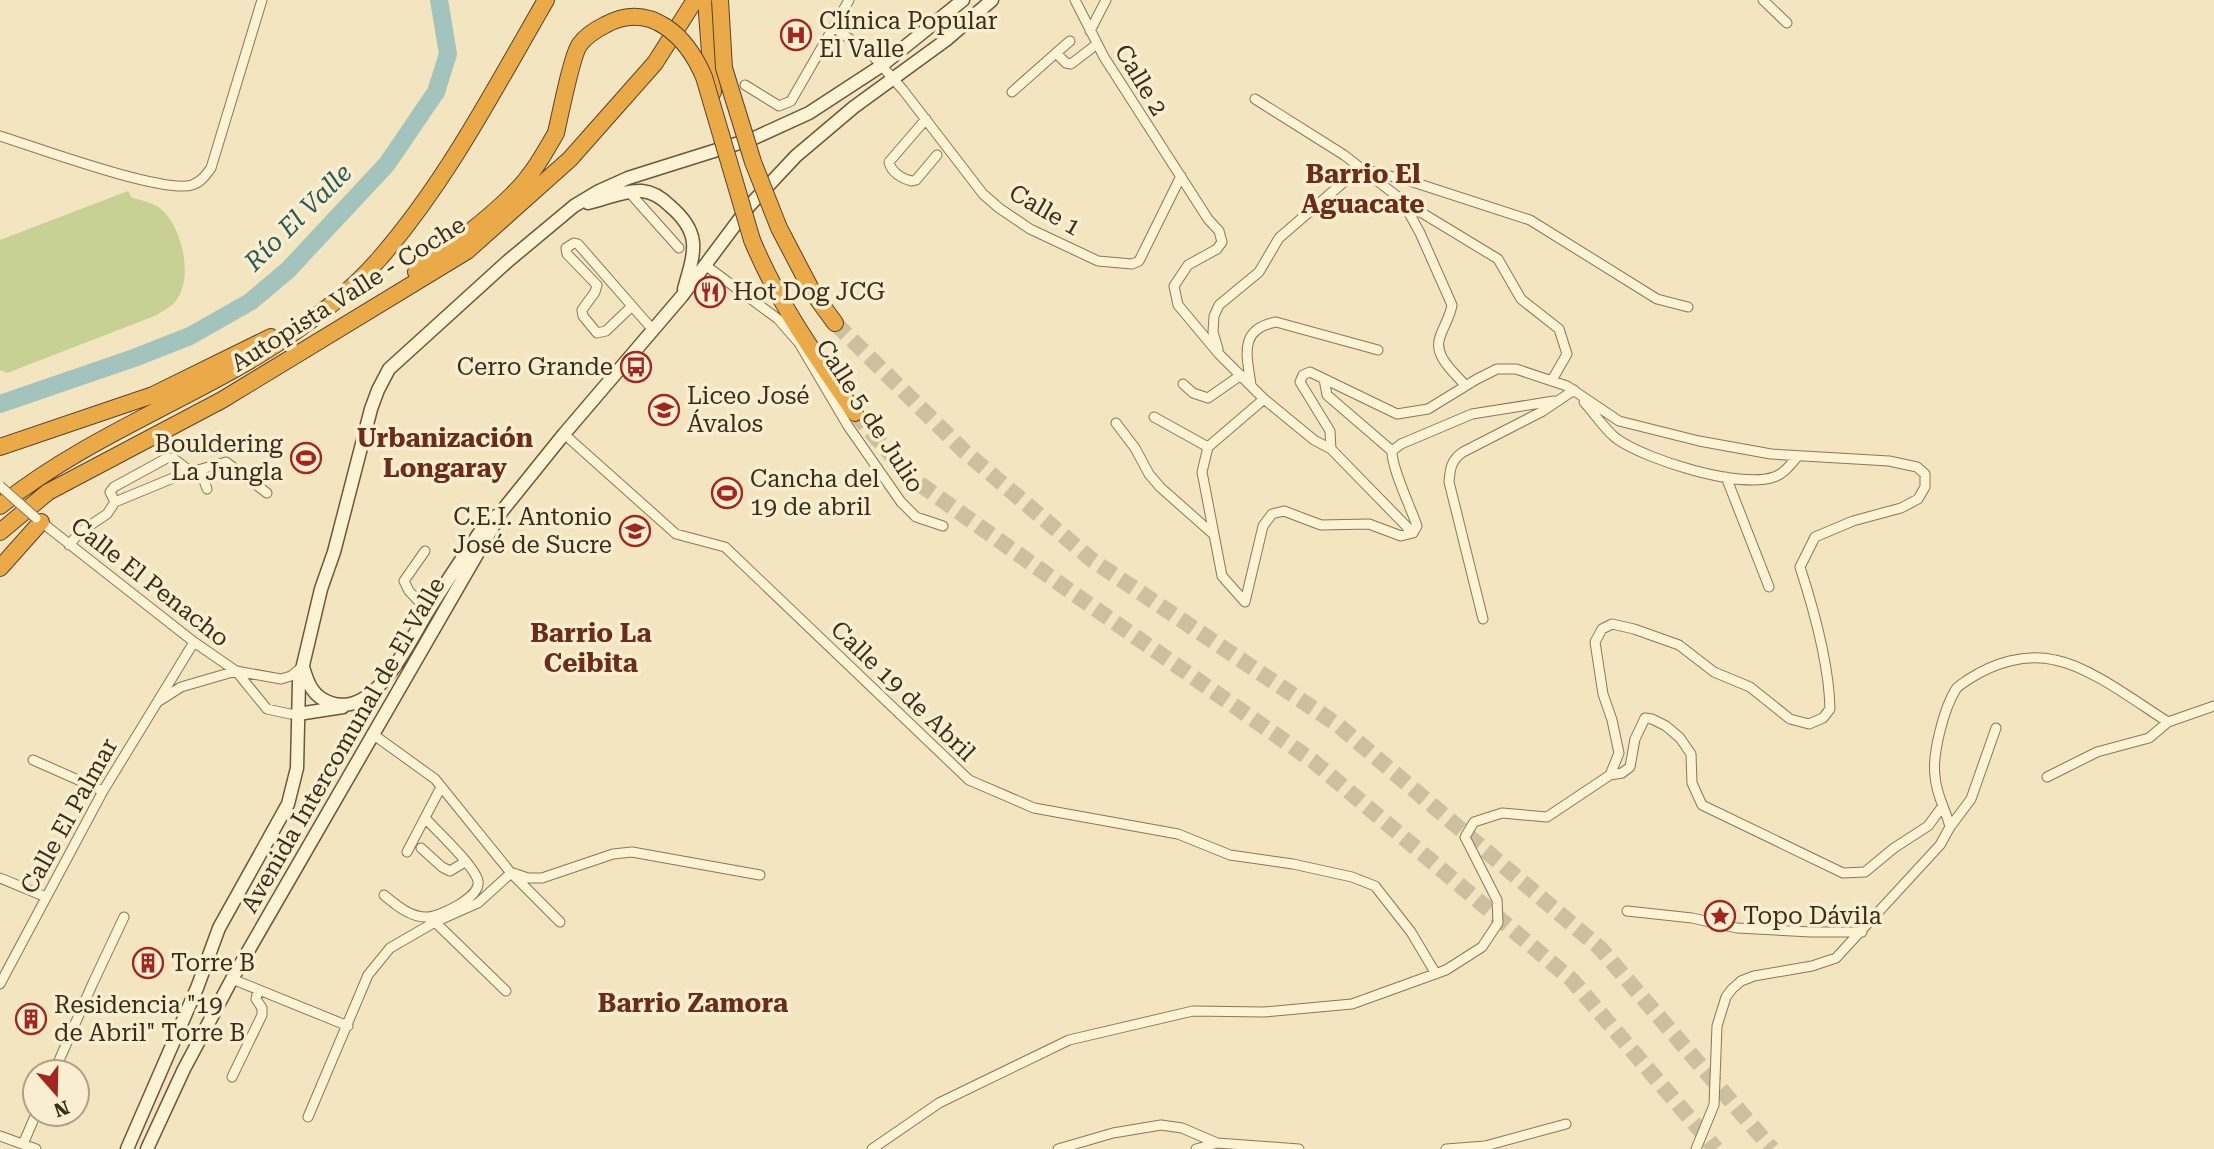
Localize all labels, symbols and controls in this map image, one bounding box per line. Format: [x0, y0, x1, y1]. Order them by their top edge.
place label: Clínica Popular El Valle [819, 7, 998, 63]
hospital icon: Clínica Popular El Valle [779, 18, 813, 52]
street label: Calle 2 [1109, 39, 1173, 121]
water label: Río El Valle [238, 157, 358, 277]
district label: Barrio El Aguacate [1301, 159, 1425, 219]
street label: Calle 1 [1004, 178, 1086, 242]
street label: Autopista Valle - Coche [226, 210, 470, 378]
restaurant icon: Hot Dog JCG [693, 275, 727, 309]
place label: Hot Dog JCG [733, 278, 885, 306]
street label: Calle 5 de Julio [810, 334, 930, 498]
bus stop icon: Cerro Grande [619, 350, 653, 384]
place label: Cerro Grande [457, 353, 613, 381]
place label: Liceo José Ávalos [687, 382, 809, 438]
school or university icon: Liceo José Ávalos [647, 393, 681, 427]
district label: Urbanización Longaray [357, 423, 533, 483]
place label: Bouldering La Jungla [155, 430, 283, 486]
sports icon: Bouldering La Jungla [289, 441, 323, 475]
place label: Cancha del 19 de abril [750, 465, 879, 521]
sports icon: Cancha del 19 de abril [710, 476, 744, 510]
place label: C.E.I. Antonio José de Sucre [453, 503, 612, 559]
street label: Calle El Penacho [65, 512, 235, 652]
school or university icon: C.E.I. Antonio José de Sucre [618, 514, 652, 548]
street label: Avenida Intercomunal de El Valle [235, 572, 451, 918]
street label: Calle 19 de Abril [825, 615, 981, 767]
district label: Barrio La Ceibita [530, 618, 652, 678]
street label: Calle El Palmar [15, 733, 123, 899]
place icon: Topo Dávila [1703, 899, 1737, 933]
place label: Topo Dávila [1743, 902, 1882, 930]
building icon: Torre B [131, 946, 165, 980]
place label: Torre B [171, 949, 255, 977]
district label: Barrio Zamora [598, 988, 788, 1018]
place label: Residencia "19 de Abril" Torre B [54, 991, 245, 1047]
building icon: Residencia "19 de Abril" Torre B [14, 1002, 48, 1036]
north arrow [21, 1058, 91, 1128]
text: N [50, 1095, 72, 1122]

